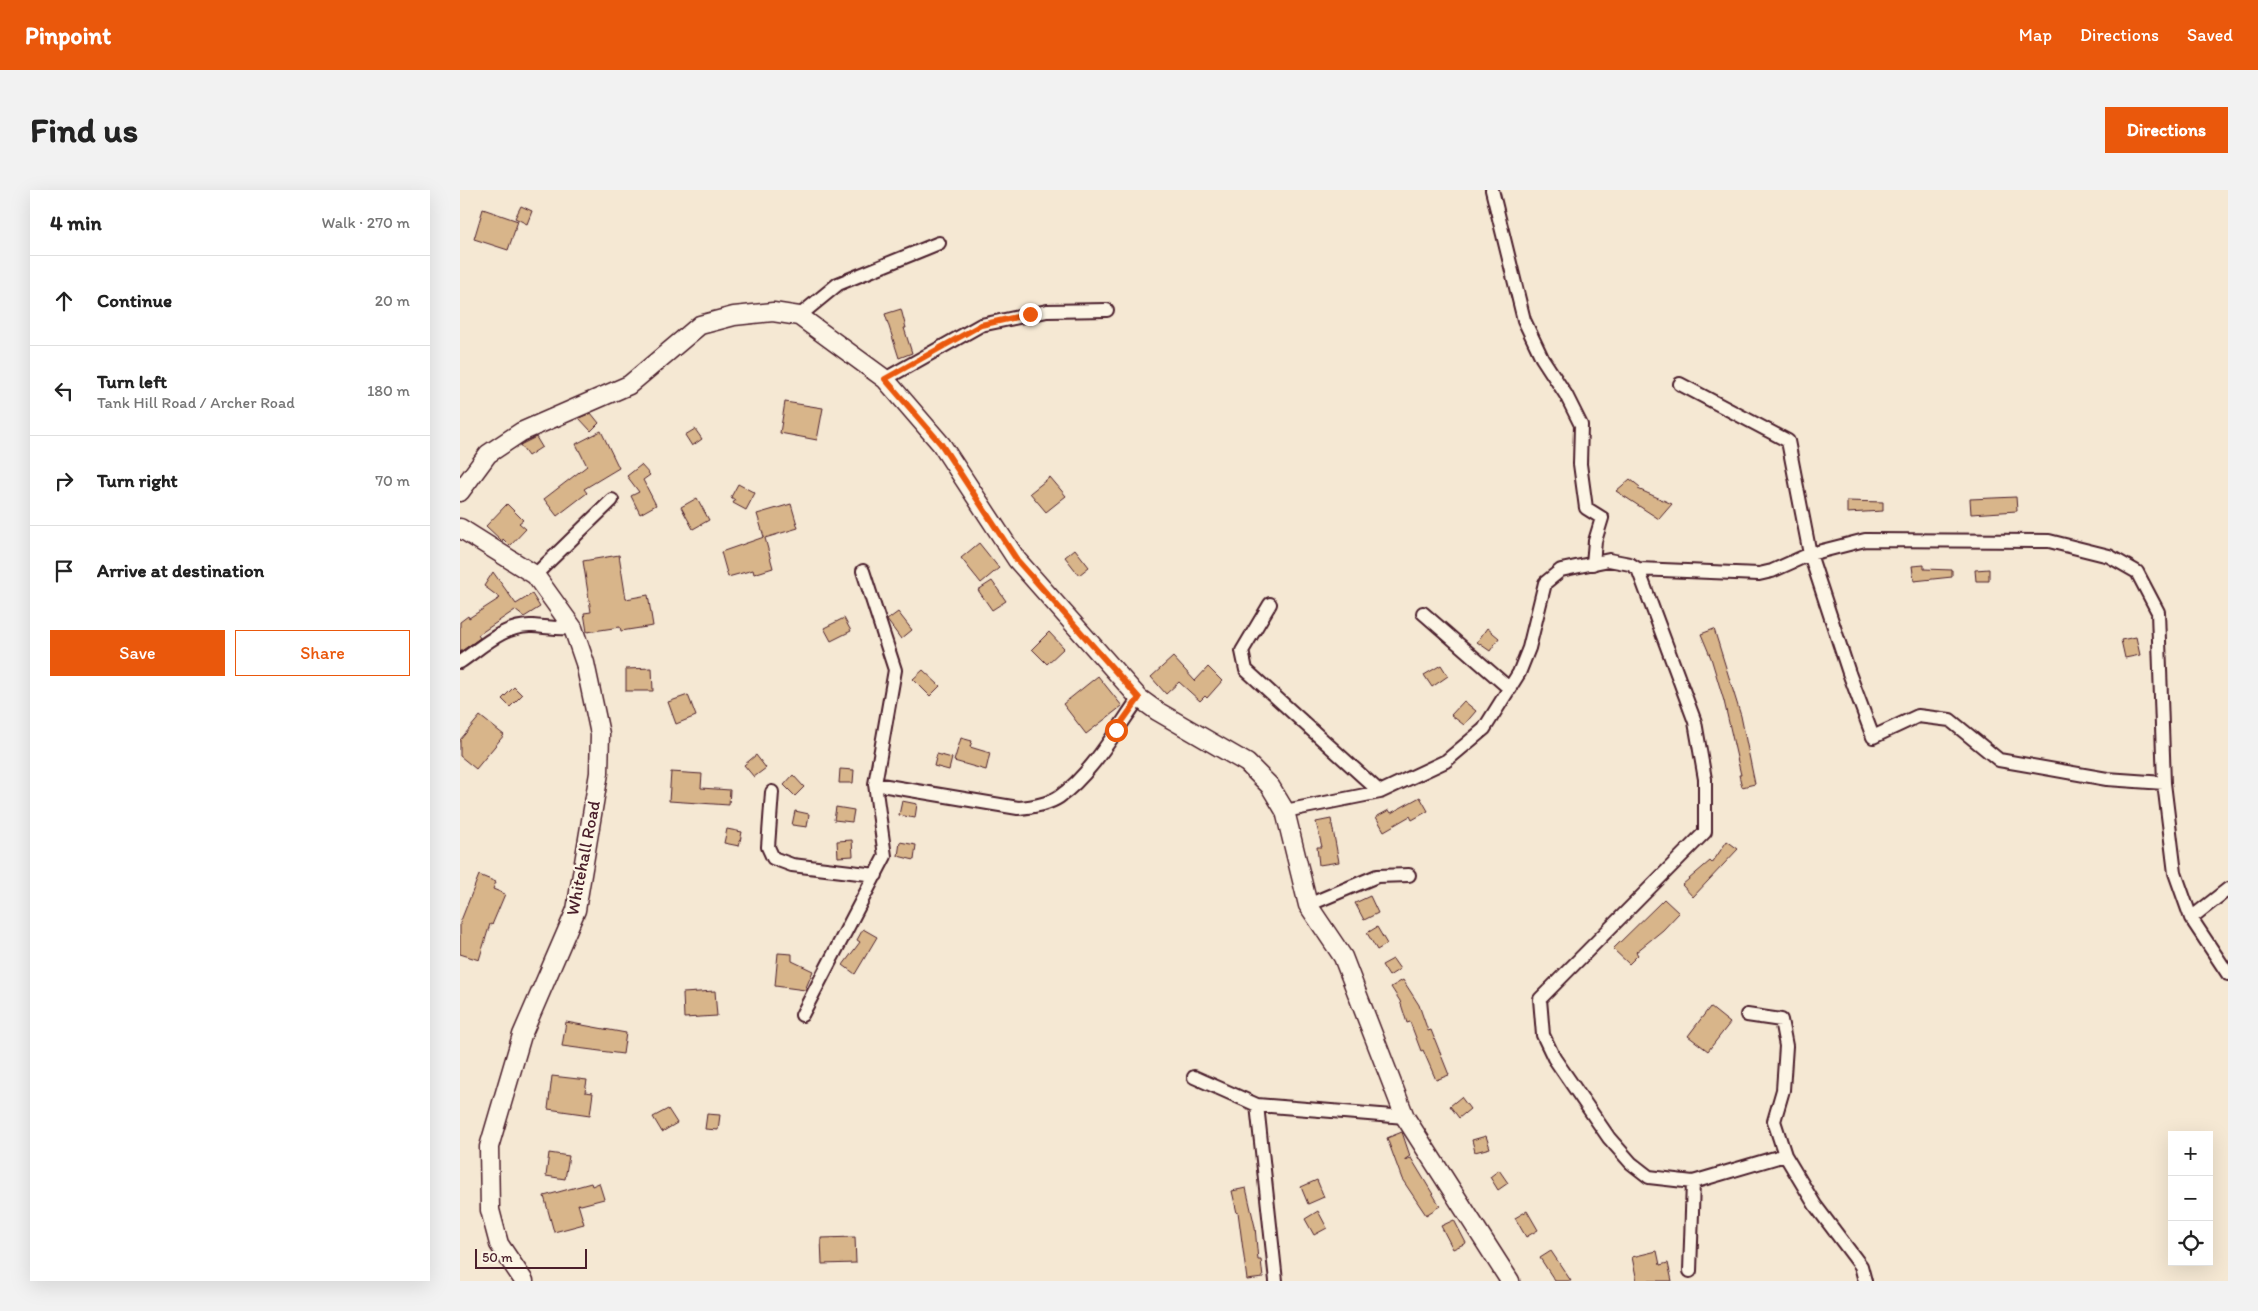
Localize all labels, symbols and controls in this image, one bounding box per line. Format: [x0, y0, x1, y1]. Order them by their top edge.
text: Pinpoint [25, 21, 111, 50]
text: Map [2019, 24, 2052, 46]
text: Directions [2080, 24, 2159, 46]
text: Saved [2187, 24, 2233, 46]
button: Directions [2105, 107, 2228, 153]
text: Find us [30, 109, 138, 151]
text: 4 min [50, 210, 102, 235]
text: Walk · 270 m [322, 213, 410, 232]
icon: ahead [50, 287, 78, 315]
text: Continue [97, 289, 172, 312]
text: 20 m [375, 291, 410, 310]
route end [1019, 303, 1042, 326]
text: Turn left [97, 370, 167, 393]
icon: left [50, 377, 78, 405]
text: 180 m [367, 381, 410, 400]
text: Tank Hill Road / Archer Road [97, 393, 295, 412]
icon: right [50, 467, 78, 495]
text: Turn right [97, 469, 178, 492]
text: 70 m [375, 471, 410, 490]
icon: arrive [50, 557, 78, 585]
text: Arrive at destination [97, 559, 264, 582]
button: Save [50, 630, 225, 676]
button: Share [235, 630, 410, 676]
route start [1105, 719, 1128, 742]
street label: Whitehall Road [561, 798, 605, 917]
map controls [2168, 1131, 2213, 1266]
button: + [2168, 1131, 2213, 1176]
button: − [2168, 1176, 2213, 1221]
button: locate [2168, 1221, 2213, 1266]
scale bar [475, 1246, 588, 1269]
text: 50 m [482, 1249, 513, 1266]

